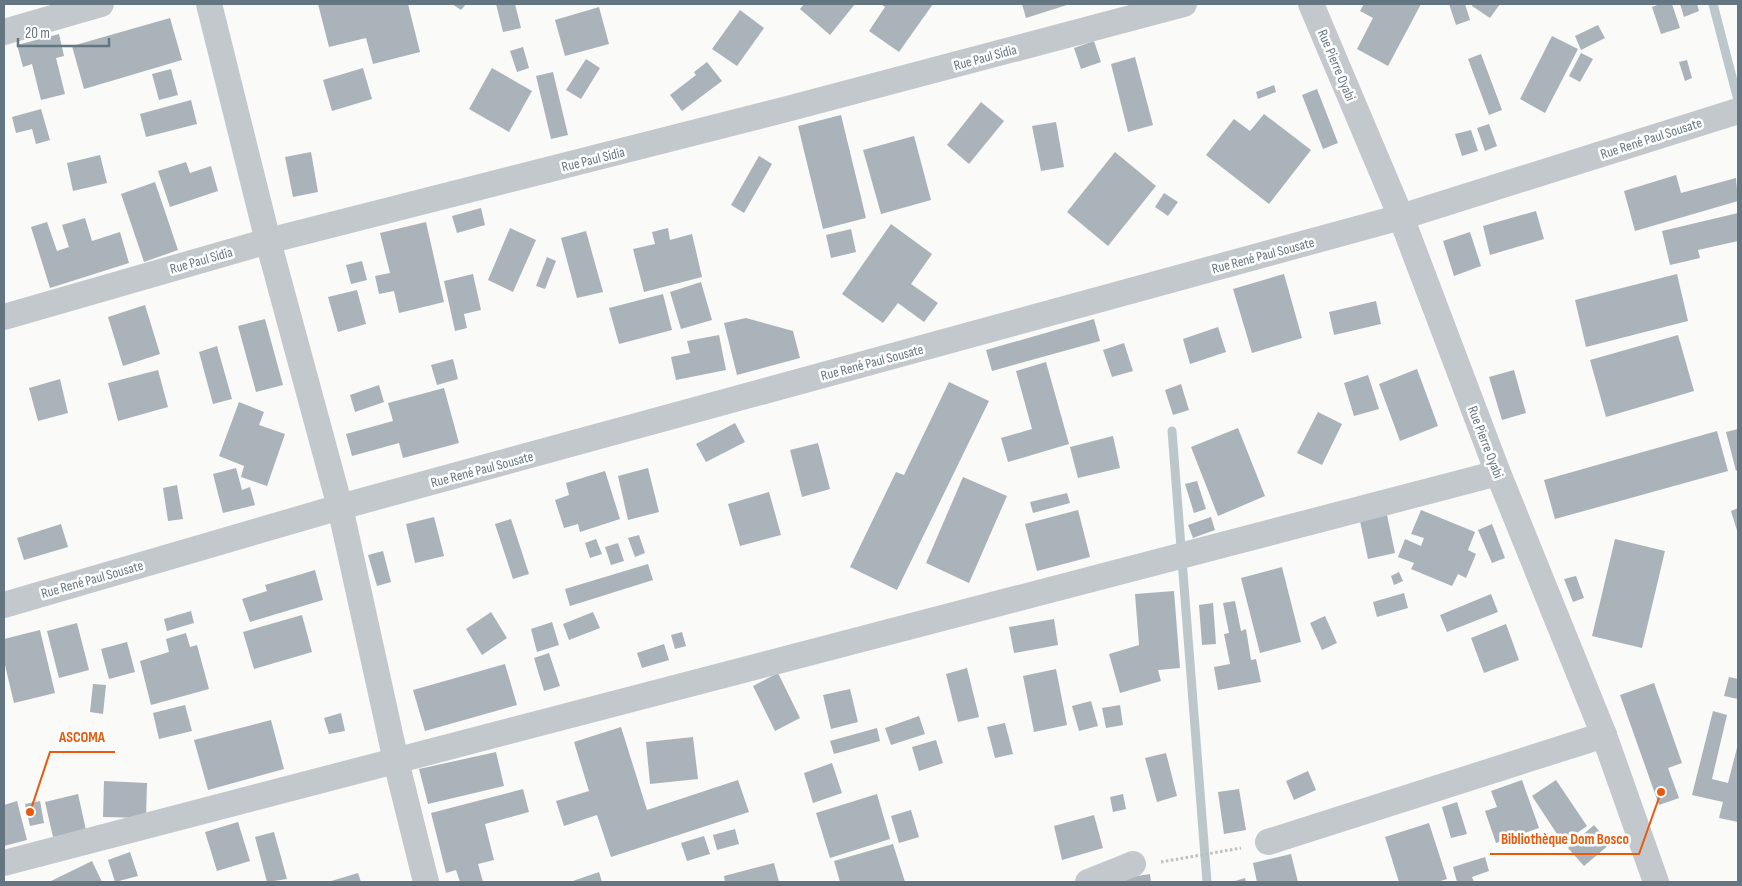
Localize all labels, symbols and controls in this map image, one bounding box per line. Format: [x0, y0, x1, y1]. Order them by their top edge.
scale bar [18, 15, 109, 47]
text: 20 m [25, 24, 50, 43]
street label: Rue Pierre Oyabi [1314, 27, 1359, 103]
street label: Rue Paul Sidia [952, 41, 1018, 74]
street label: Rue René Paul Sousate [1598, 114, 1704, 163]
street label: Rue Paul Sidia [560, 143, 626, 176]
street label: Rue René Paul Sousate [1210, 234, 1316, 277]
street label: Rue Paul Sidia [168, 243, 234, 278]
street label: Rue René Paul Sousate [819, 341, 925, 384]
street label: Rue Pierre Oyabi [1464, 404, 1507, 481]
street label: Rue René Paul Sousate [429, 448, 535, 491]
street label: Rue René Paul Sousate [39, 557, 145, 602]
callout: ASCOMA [50, 722, 115, 752]
text: ASCOMA [58, 728, 106, 747]
callout: Bibliothèque Dom Bosco [1490, 824, 1639, 854]
text: Bibliothèque Dom Bosco [1501, 830, 1629, 849]

